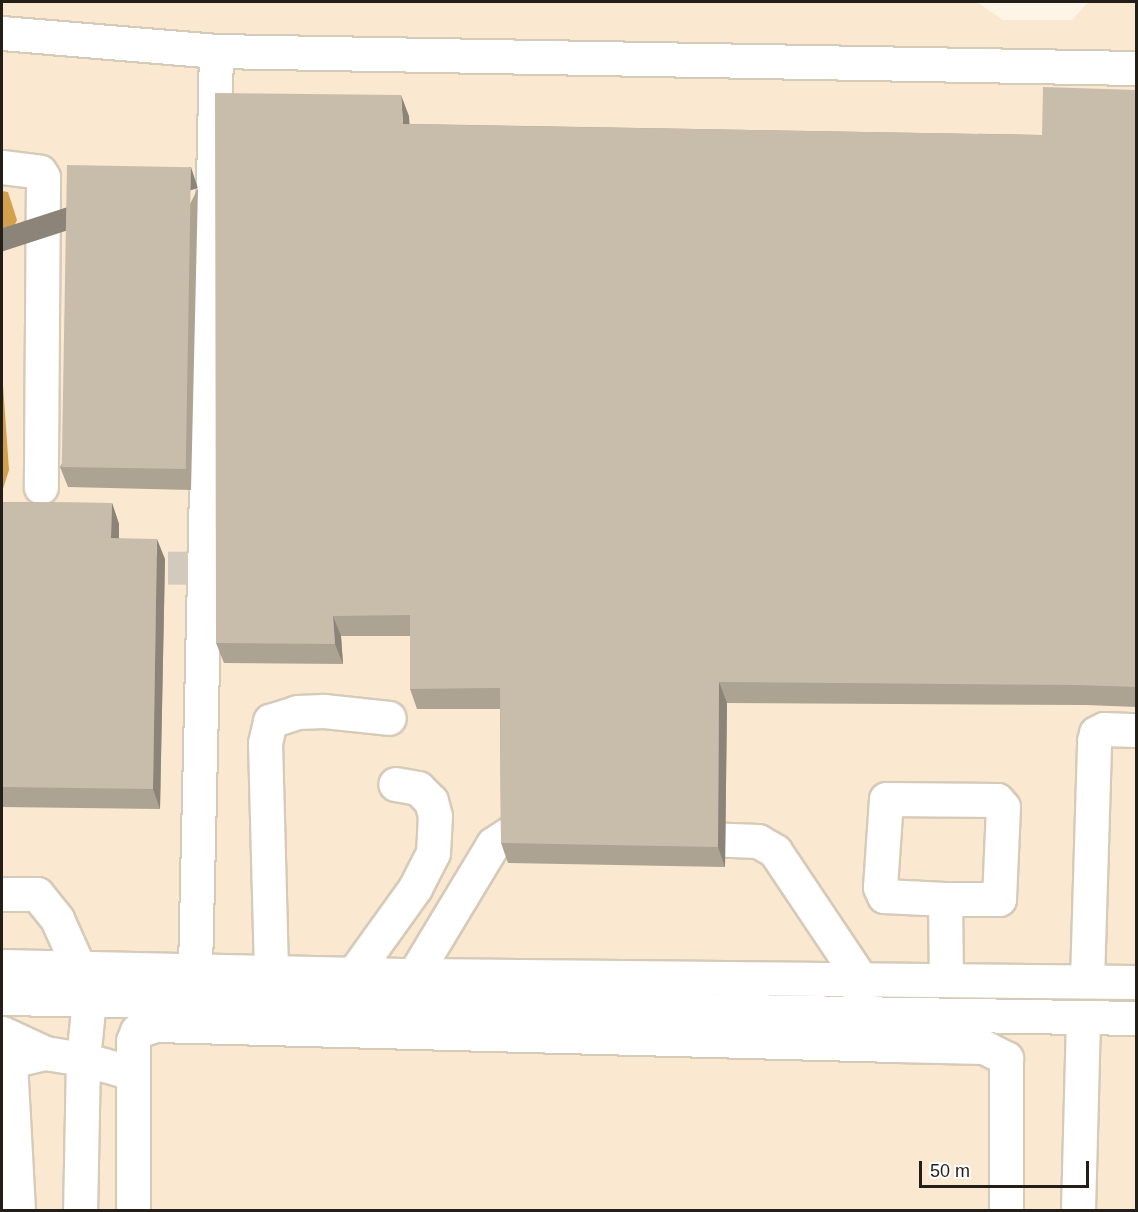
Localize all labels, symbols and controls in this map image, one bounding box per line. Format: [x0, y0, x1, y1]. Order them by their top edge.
scale bar [922, 1149, 1092, 1187]
text: 50 m [930, 1161, 970, 1181]

